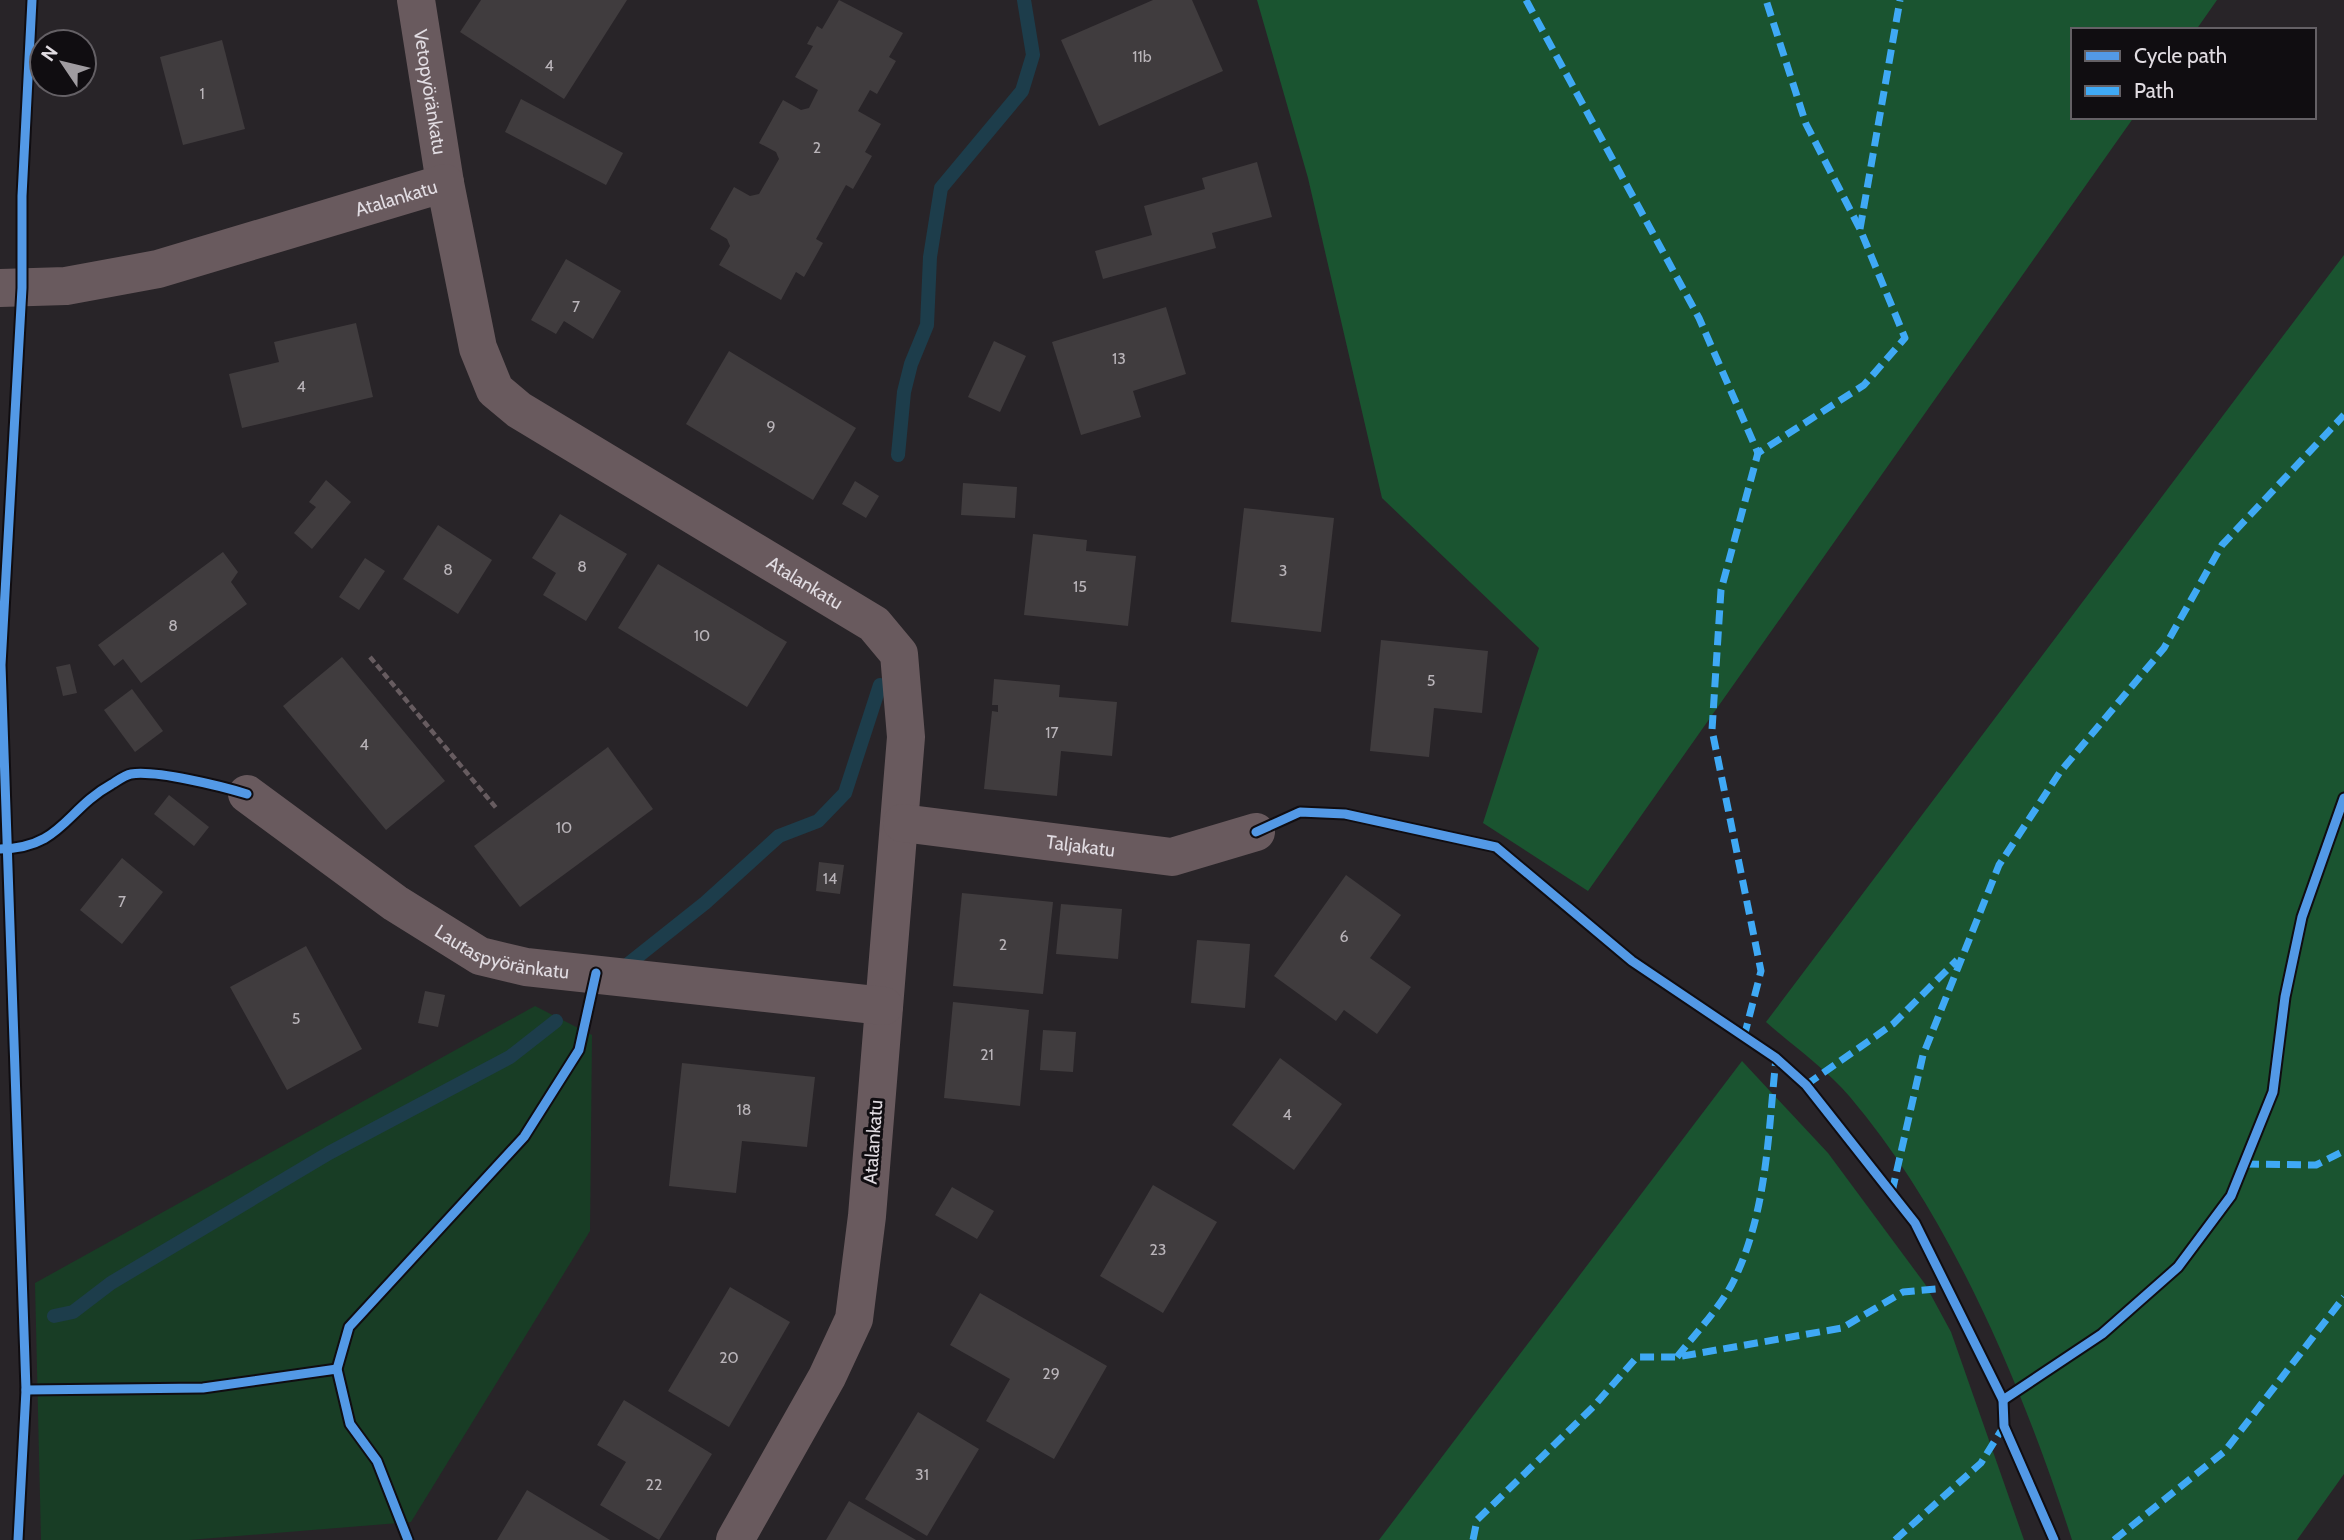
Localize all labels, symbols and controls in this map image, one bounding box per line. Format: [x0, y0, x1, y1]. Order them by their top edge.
north arrow [28, 28, 98, 98]
street label: Vetopyöränkatu [409, 28, 452, 156]
legend [2071, 28, 2316, 119]
text: N [36, 41, 63, 66]
text: Cycle path [2134, 43, 2227, 68]
house number: 11b [1132, 47, 1152, 66]
house number: 4 [544, 56, 554, 75]
text: Path [2134, 78, 2174, 103]
house number: 1 [199, 84, 205, 103]
house number: 2 [813, 138, 821, 157]
street label: Atalankatu [352, 175, 440, 221]
house number: 7 [572, 297, 580, 316]
house number: 13 [1112, 349, 1126, 368]
house number: 4 [296, 377, 306, 396]
house number: 9 [766, 417, 776, 436]
street label: Atalankatu [763, 551, 847, 614]
house number: 8 [577, 557, 587, 576]
house number: 8 [443, 560, 453, 579]
house number: 3 [1279, 561, 1287, 580]
house number: 15 [1073, 577, 1087, 596]
house number: 8 [168, 616, 178, 635]
house number: 10 [694, 626, 710, 645]
house number: 5 [1427, 671, 1435, 690]
house number: 17 [1045, 723, 1059, 742]
house number: 4 [359, 735, 369, 754]
house number: 10 [556, 818, 572, 837]
street label: Taljakatu [1045, 830, 1116, 861]
house number: 14 [823, 869, 837, 888]
house number: 7 [118, 892, 126, 911]
street label: Lautaspyöränkatu [431, 919, 571, 983]
house number: 6 [1339, 927, 1349, 946]
house number: 2 [999, 935, 1007, 954]
house number: 5 [292, 1009, 300, 1028]
house number: 21 [980, 1045, 994, 1064]
street label: Atalankatu [859, 1099, 887, 1185]
house number: 18 [737, 1100, 751, 1119]
house number: 4 [1282, 1105, 1292, 1124]
house number: 23 [1149, 1240, 1167, 1259]
house number: 20 [719, 1348, 739, 1367]
house number: 29 [1042, 1364, 1060, 1383]
house number: 31 [915, 1465, 929, 1484]
house number: 22 [646, 1475, 662, 1494]

